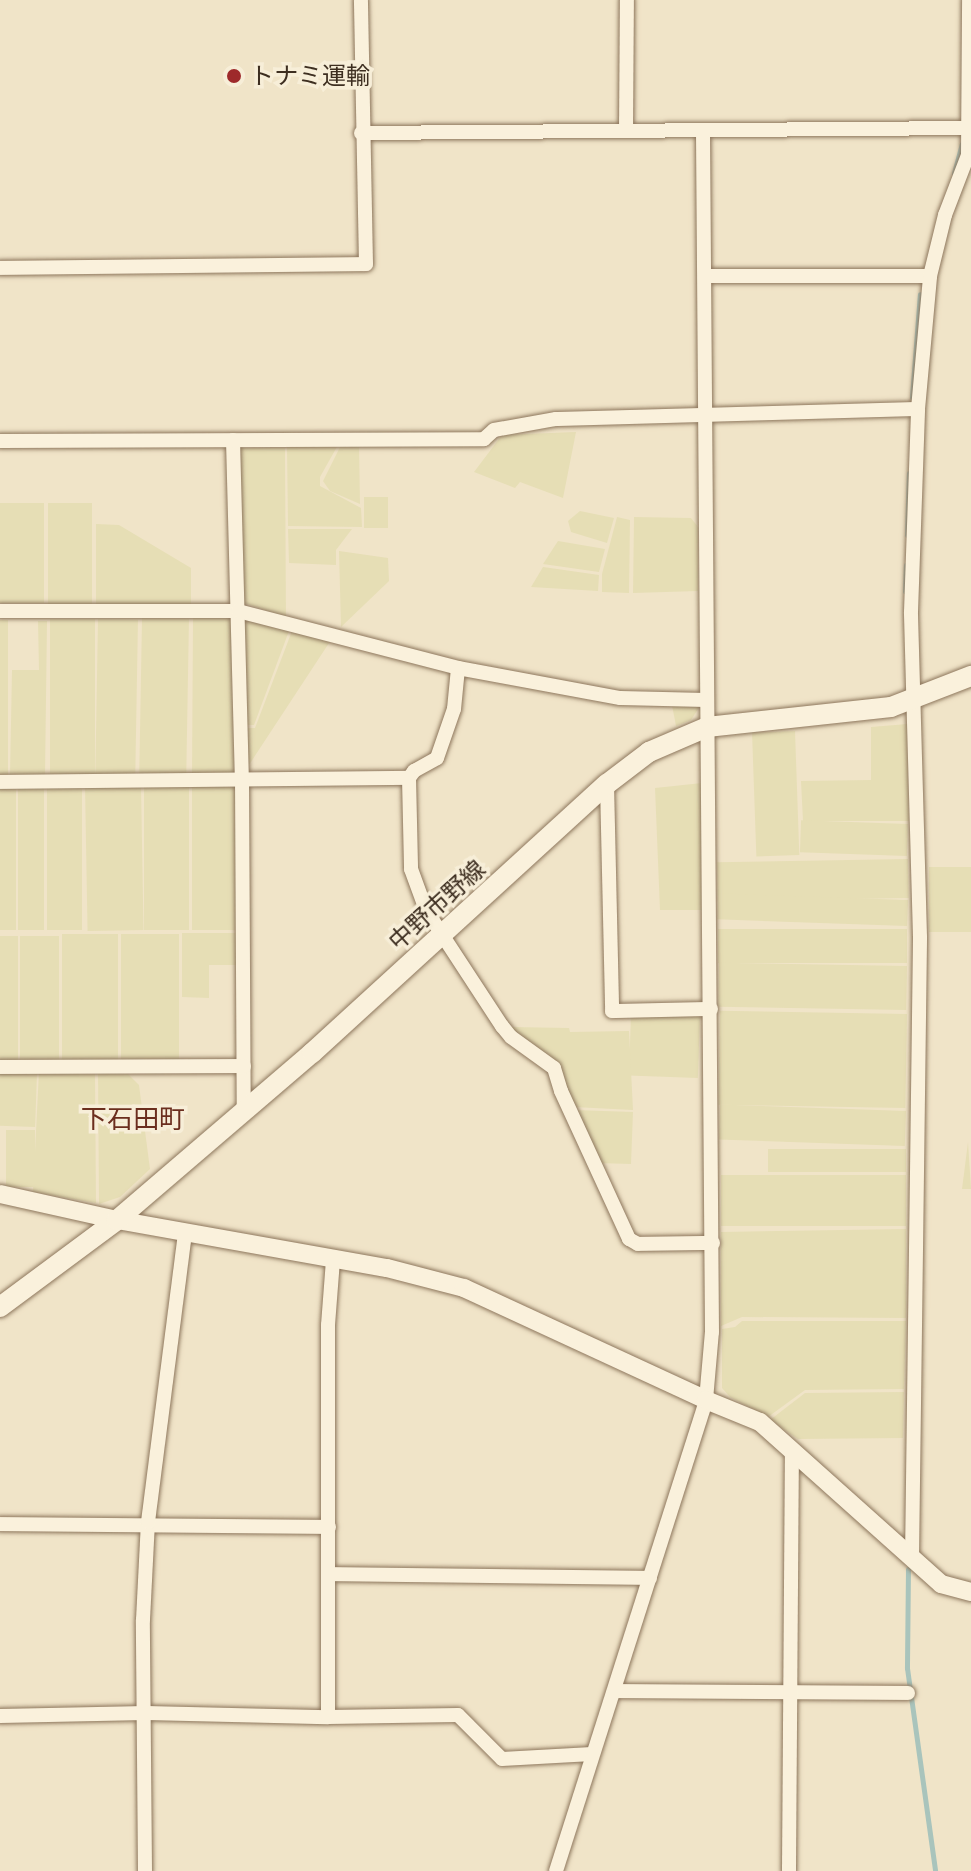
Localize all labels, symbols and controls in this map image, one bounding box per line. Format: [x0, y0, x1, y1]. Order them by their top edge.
place label: トナミ運輸 [250, 62, 370, 90]
marker: トナミ運輸 [225, 67, 243, 85]
street label: 中野市野線 [383, 854, 491, 956]
district label: 下石田町 [81, 1104, 185, 1136]

